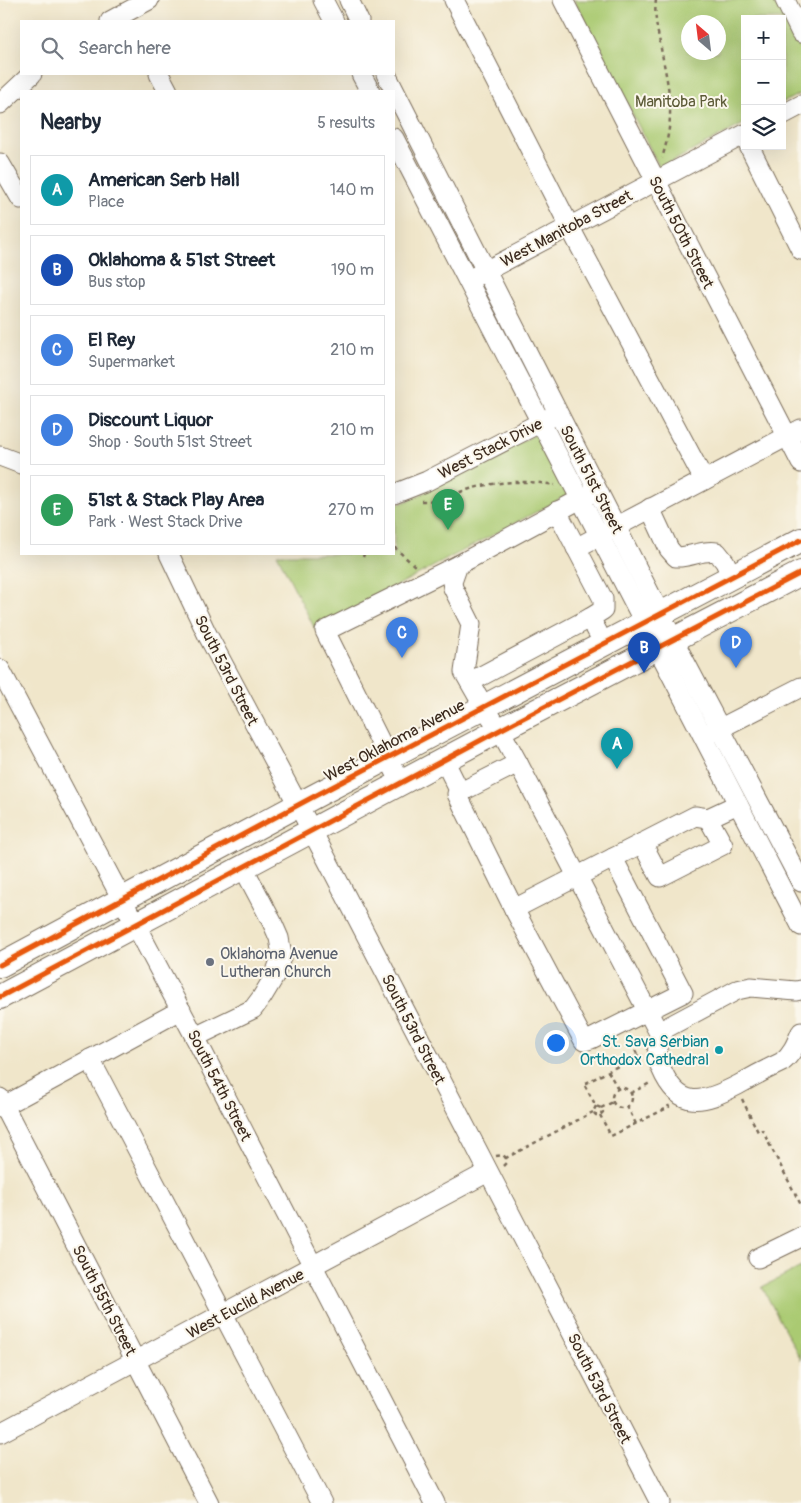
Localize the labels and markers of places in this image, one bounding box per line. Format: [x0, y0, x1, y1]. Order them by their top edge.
pin: E [432, 489, 464, 530]
pin: C [386, 617, 418, 658]
pin: D [720, 627, 752, 668]
pin: B [628, 632, 660, 673]
pin: A [601, 728, 633, 769]
place label: Oklahoma Avenue Lutheran Church [220, 944, 338, 982]
marker: Oklahoma Avenue Lutheran Church [204, 956, 216, 968]
place label: St. Sava Serbian Orthodox Cathedral [580, 1032, 709, 1070]
marker: St. Sava Serbian Orthodox Cathedral [713, 1044, 725, 1056]

